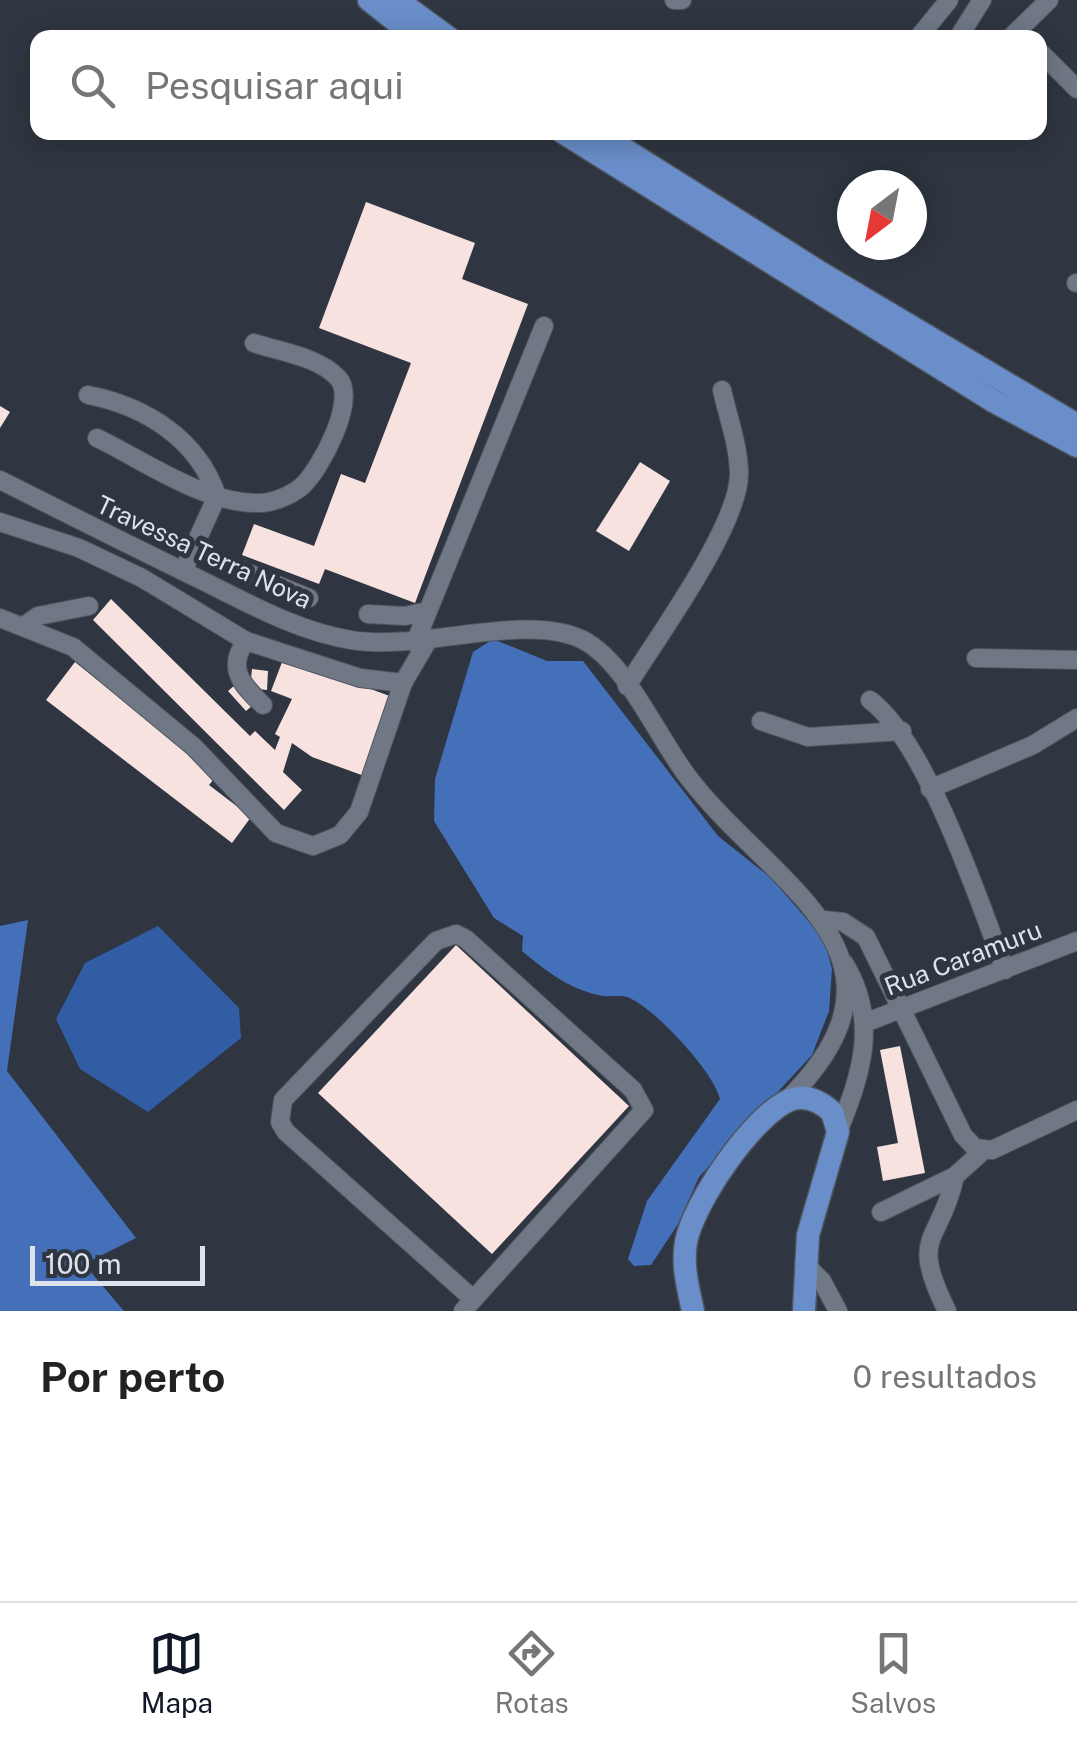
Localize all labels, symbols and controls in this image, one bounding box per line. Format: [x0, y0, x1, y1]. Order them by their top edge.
search box [30, 30, 1047, 140]
icon: search [65, 58, 120, 113]
text: Pesquisar aqui [145, 63, 404, 108]
north arrow [837, 170, 927, 260]
street label: Travessa Terra Nova [92, 489, 316, 615]
street label: Rua Caramuru [880, 914, 1046, 1002]
scale bar [30, 1241, 205, 1286]
text: 100 m [45, 1247, 122, 1280]
text: Por perto [40, 1352, 225, 1401]
text: 0 resultados [853, 1358, 1037, 1395]
tab: Mapa [141, 1626, 213, 1719]
tab: Rotas [495, 1626, 569, 1719]
tab: Salvos [850, 1626, 936, 1719]

